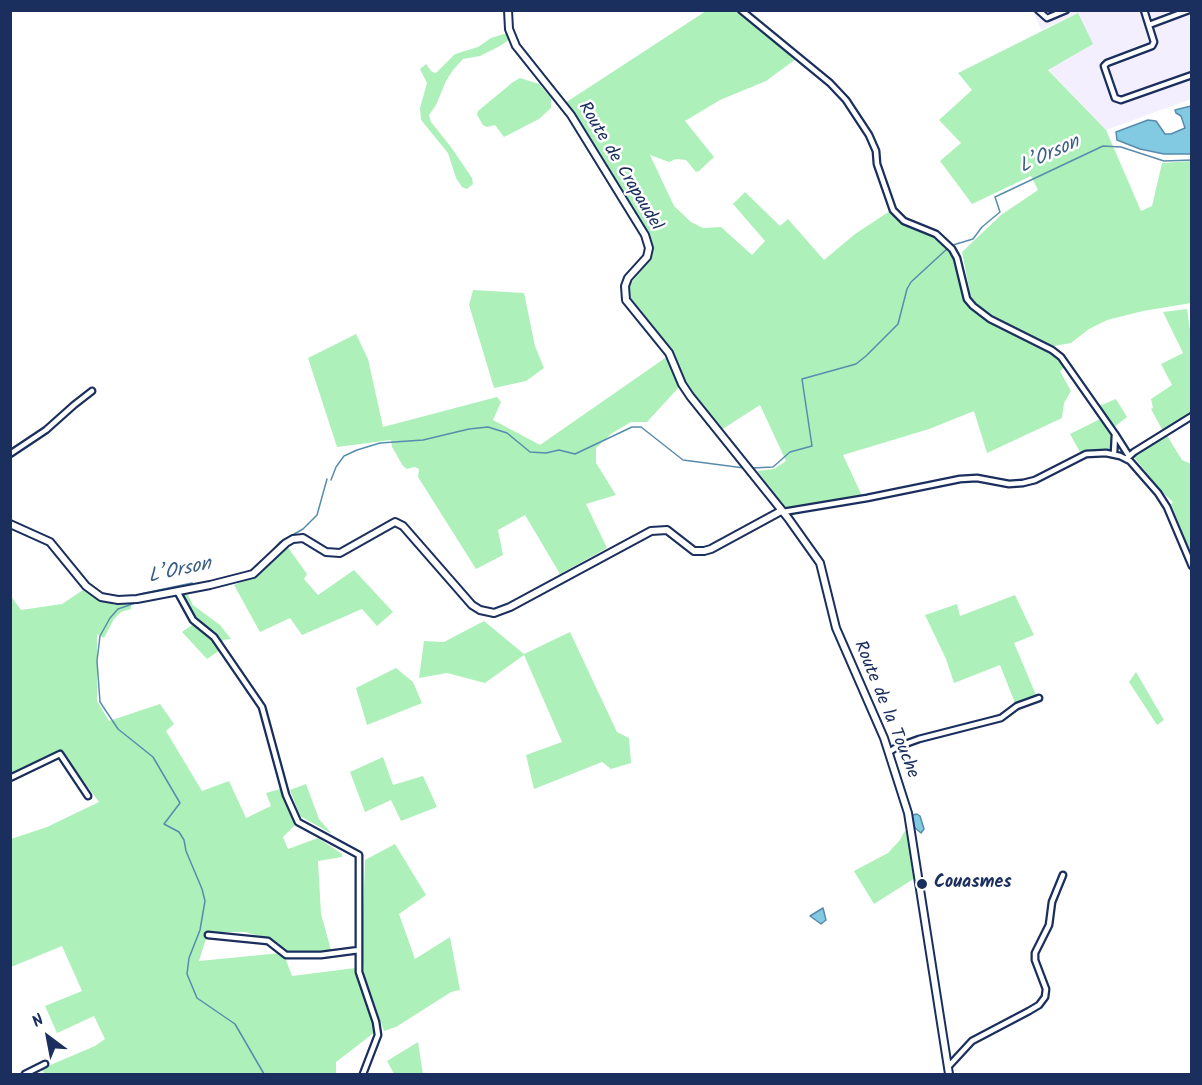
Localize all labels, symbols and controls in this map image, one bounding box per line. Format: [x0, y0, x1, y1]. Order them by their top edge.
street label: Route de Crapaudel [572, 99, 666, 235]
water label: L’Orson [1016, 132, 1084, 180]
water label: L’Orson [146, 554, 214, 590]
street label: Route de la Touche [848, 638, 922, 782]
place label: Couasmes [934, 873, 1012, 895]
marker: Couasmes [915, 877, 929, 891]
north arrow [18, 1007, 78, 1067]
text: N [27, 1008, 49, 1035]

